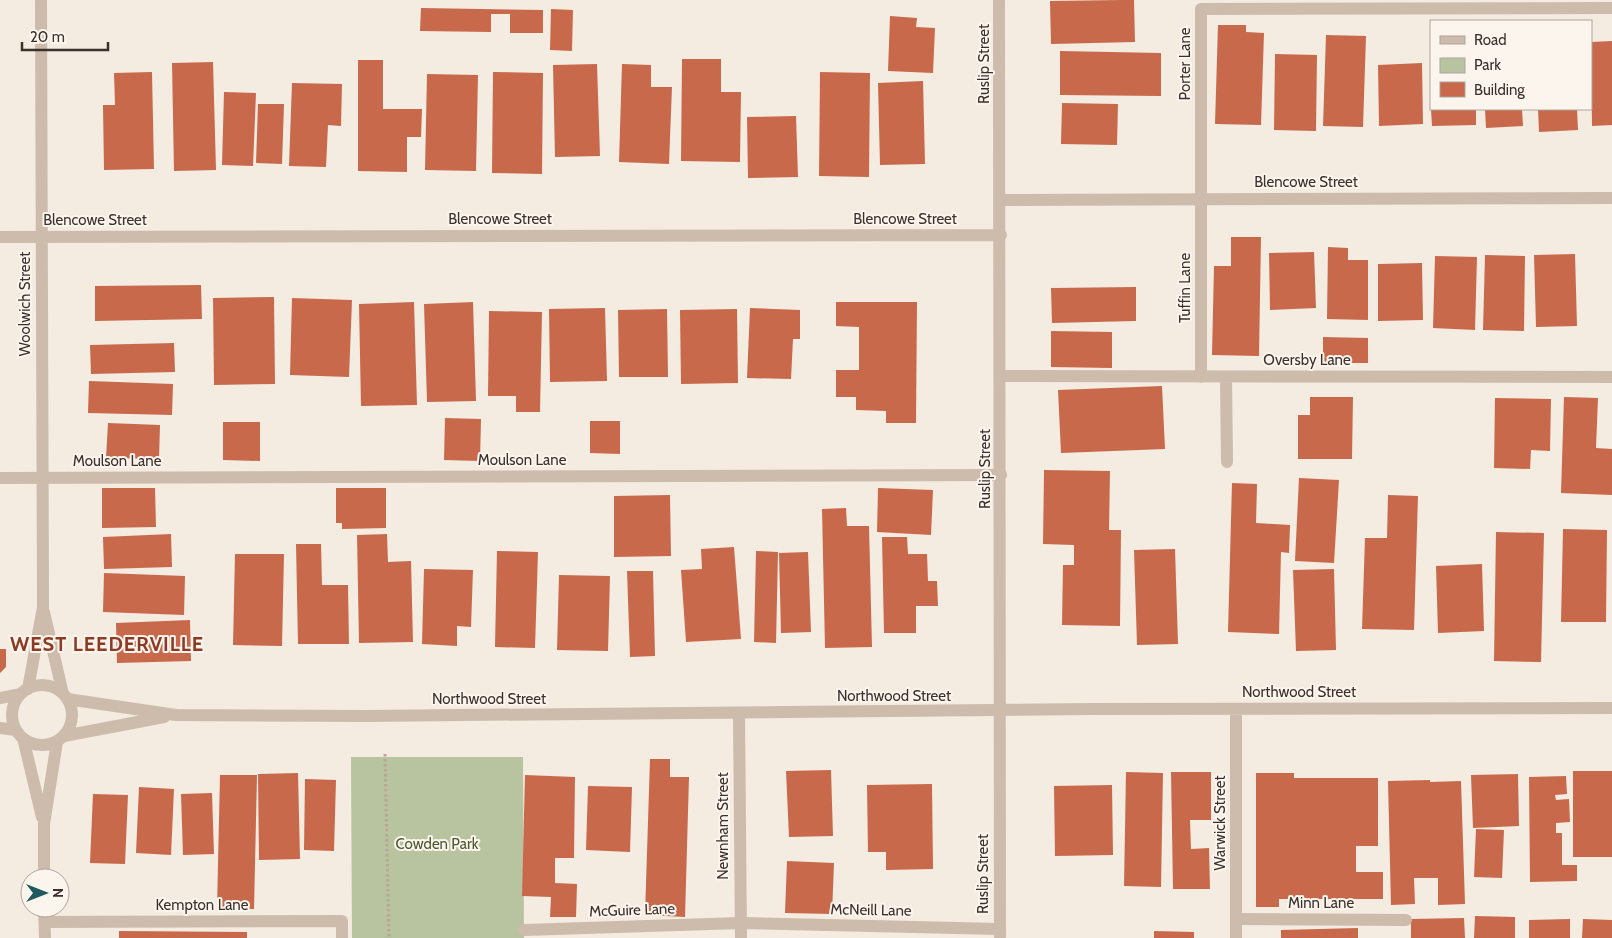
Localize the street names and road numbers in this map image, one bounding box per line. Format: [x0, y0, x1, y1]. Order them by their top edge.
street label: Ruslip Street [975, 24, 993, 104]
street label: Porter Lane [1176, 27, 1194, 100]
street label: Blencowe Street [1254, 173, 1358, 191]
street label: Blencowe Street [448, 210, 552, 228]
street label: Blencowe Street [853, 210, 957, 228]
street label: Blencowe Street [43, 211, 147, 229]
street label: Woolwich Street [16, 252, 34, 356]
street label: Tuffin Lane [1176, 253, 1194, 323]
street label: Oversby Lane [1263, 351, 1351, 369]
street label: Ruslip Street [976, 429, 994, 509]
street label: Moulson Lane [478, 451, 567, 469]
street label: Moulson Lane [73, 452, 162, 470]
street label: Northwood Street [1242, 683, 1356, 701]
street label: Northwood Street [837, 687, 951, 705]
street label: Northwood Street [432, 690, 546, 708]
street label: Newnham Street [714, 772, 732, 880]
street label: Warwick Street [1211, 775, 1229, 871]
street label: Ruslip Street [974, 834, 992, 914]
street label: Minn Lane [1288, 894, 1354, 912]
street label: Kempton Lane [156, 896, 249, 914]
street label: McGuire Lane [589, 899, 676, 920]
street label: McNeill Lane [830, 900, 912, 920]

